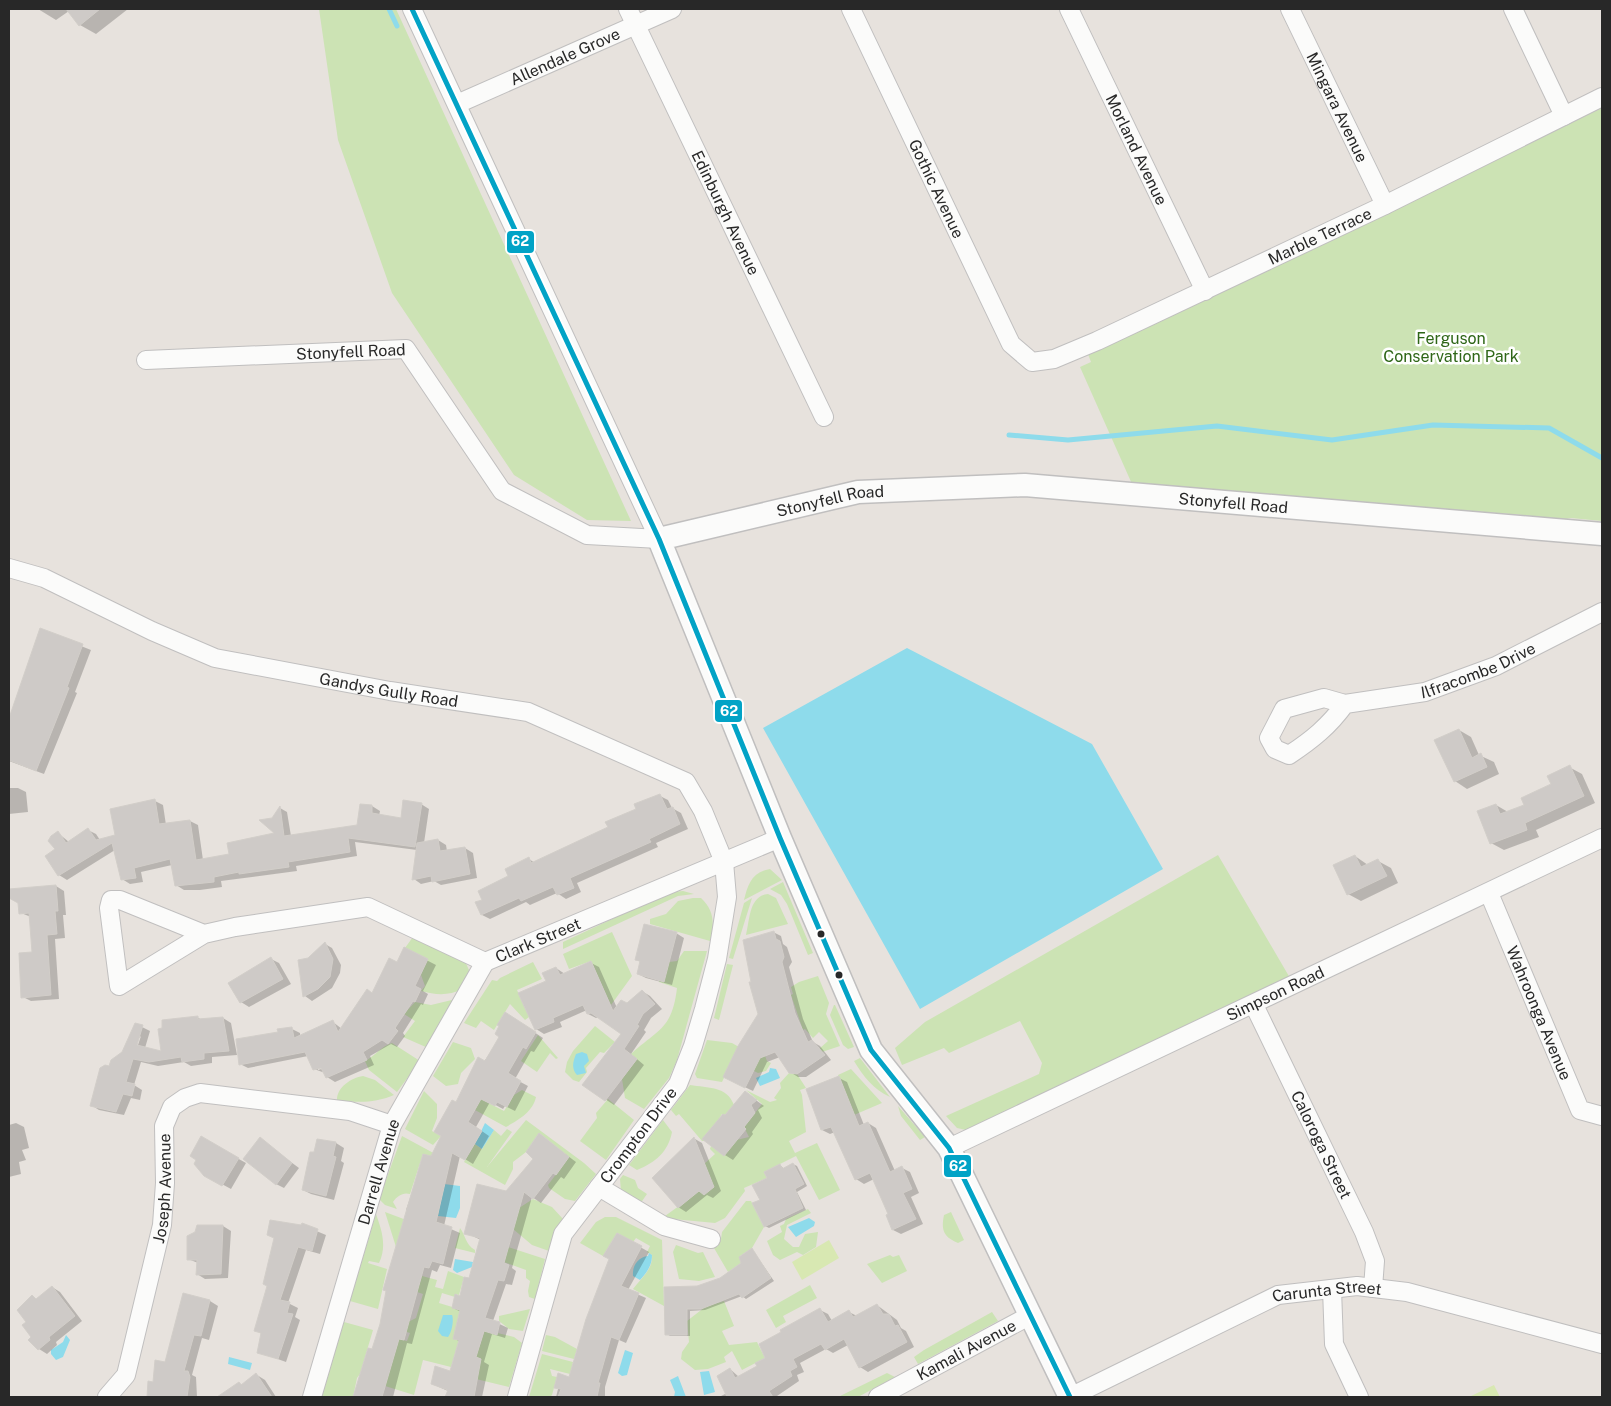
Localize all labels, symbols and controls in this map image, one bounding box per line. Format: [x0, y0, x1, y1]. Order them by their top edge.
street label: Allendale Grove [507, 24, 623, 89]
street label: Mingara Avenue [1302, 49, 1372, 165]
street label: Morland Avenue [1102, 91, 1171, 208]
street label: Gothic Avenue [905, 136, 968, 241]
street label: Edinburgh Avenue [687, 148, 763, 278]
street label: Marble Terrace [1265, 204, 1375, 269]
line badge: 62 [506, 230, 535, 254]
text: 62 [511, 233, 529, 249]
park label: Ferguson Conservation Park [1383, 329, 1519, 366]
street label: Stonyfell Road [296, 340, 406, 364]
street label: Stonyfell Road [774, 482, 884, 521]
street label: Stonyfell Road [1178, 489, 1289, 517]
street label: Ilfracombe Drive [1420, 639, 1539, 702]
street label: Gandys Gully Road [318, 669, 459, 711]
line badge: 62 [714, 699, 743, 723]
text: 62 [720, 703, 738, 719]
street label: Clark Street [493, 914, 583, 967]
unlabelled marker [816, 929, 826, 939]
street label: Wahroonga Avenue [1502, 943, 1575, 1083]
street label: Simpson Road [1223, 962, 1327, 1025]
unlabelled marker [834, 970, 844, 980]
street label: Crompton Drive [596, 1083, 681, 1187]
street label: Caloroga Street [1287, 1088, 1355, 1202]
street label: Darrell Avenue [354, 1115, 404, 1227]
street label: Joseph Avenue [149, 1133, 175, 1245]
line badge: 62 [943, 1154, 972, 1178]
text: 62 [949, 1158, 967, 1174]
street label: Carunta Street [1269, 1277, 1383, 1306]
street label: Kamali Avenue [913, 1316, 1019, 1385]

